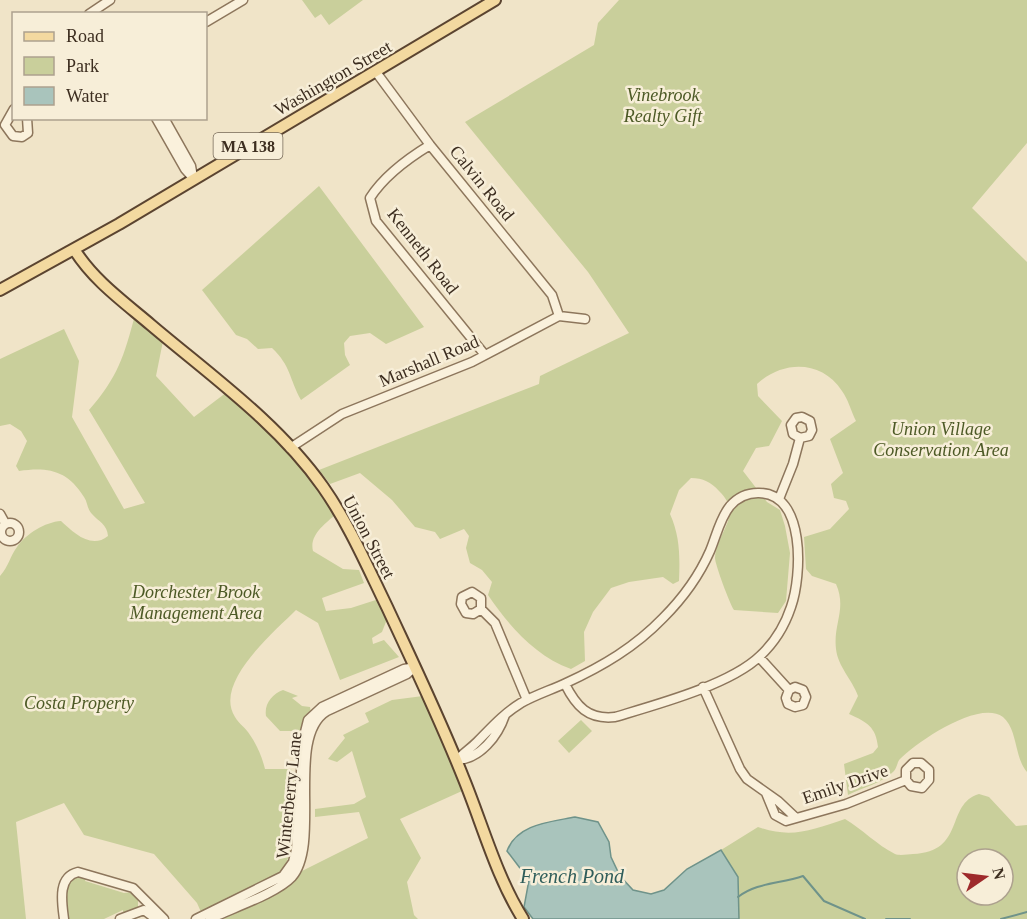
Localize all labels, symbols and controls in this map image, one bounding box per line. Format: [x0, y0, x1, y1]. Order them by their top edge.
legend [12, 12, 207, 120]
text: Road [66, 26, 104, 46]
street label: Washington Street [271, 36, 395, 120]
text: Park [66, 56, 99, 76]
park label: Vinebrook Realty Gift [623, 85, 703, 126]
text: Water [66, 86, 109, 106]
road number: MA 138 [214, 133, 282, 159]
street label: Calvin Road [446, 142, 518, 224]
street label: Kenneth Road [383, 204, 463, 298]
street label: Marshall Road [376, 331, 482, 391]
park label: Union Village Conservation Area [873, 419, 1009, 460]
street label: Union Street [339, 492, 399, 582]
park label: Dorchester Brook Management Area [129, 582, 262, 623]
park label: Costa Property [24, 693, 134, 713]
street label: Winterberry Lane [272, 730, 306, 860]
street label: Emily Drive [799, 760, 891, 808]
north arrow [955, 847, 1015, 907]
water label: French Pond [519, 865, 625, 887]
text: N [989, 866, 1009, 882]

